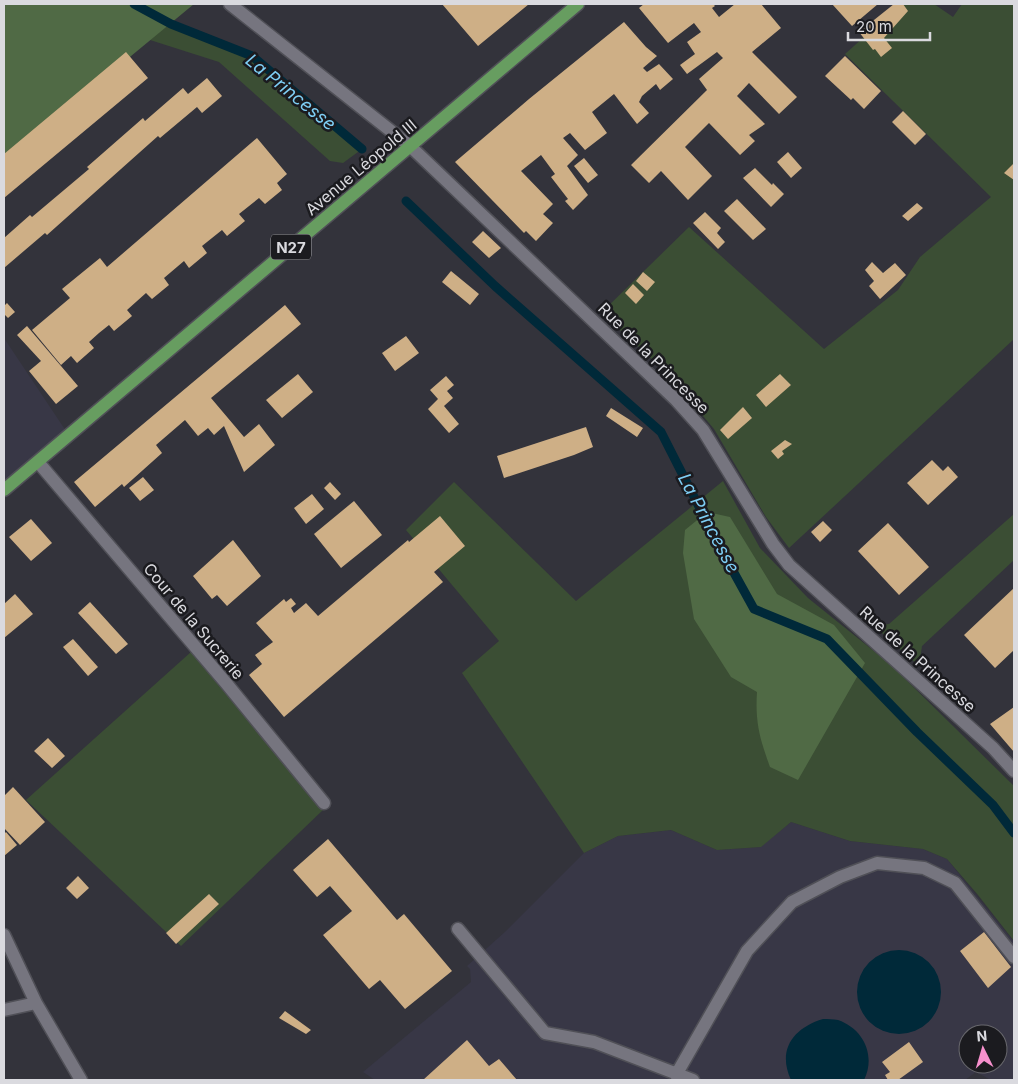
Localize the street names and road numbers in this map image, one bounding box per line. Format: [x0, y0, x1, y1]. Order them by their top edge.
street label: Avenue Léopold III [301, 115, 421, 219]
road number: N27 [271, 234, 311, 260]
street label: Rue de la Princesse [594, 298, 714, 418]
street label: Cour de la Sucrerie [140, 559, 248, 683]
street label: Rue de la Princesse [856, 602, 980, 716]

